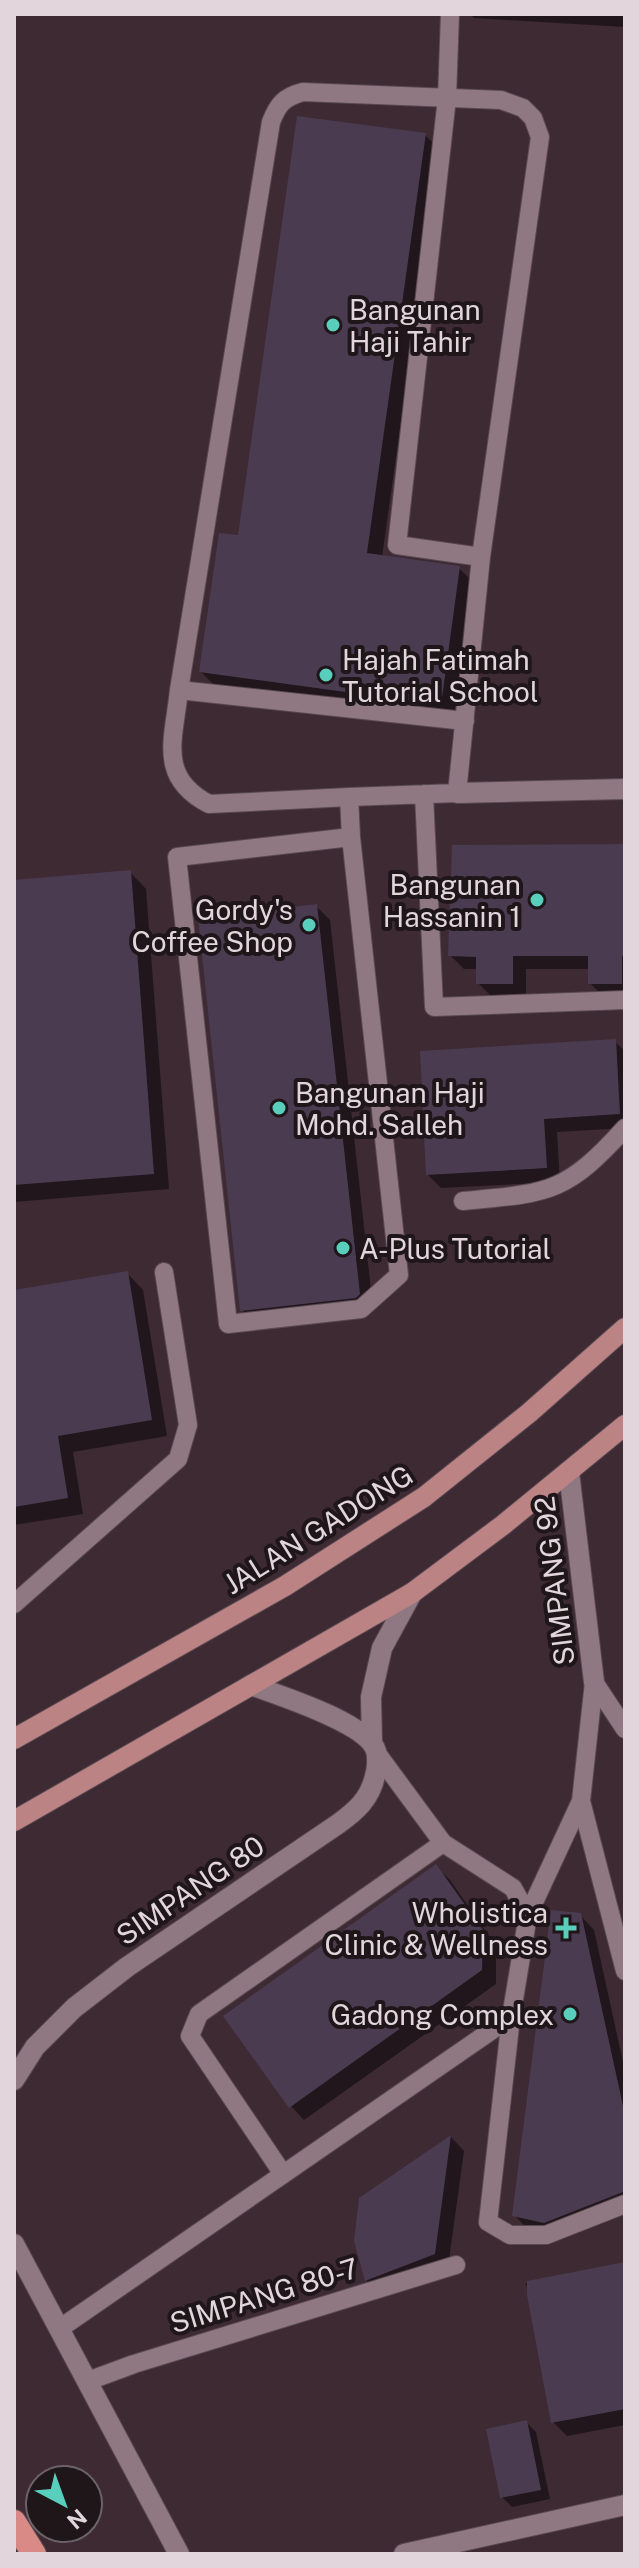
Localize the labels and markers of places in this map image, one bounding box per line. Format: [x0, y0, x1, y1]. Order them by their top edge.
place label: Bangunan Haji Tahir [349, 293, 481, 358]
marker: Bangunan Haji Tahir [324, 316, 342, 334]
place label: Hajah Fatimah Tutorial School [342, 643, 538, 708]
marker: Hajah Fatimah Tutorial School [317, 666, 335, 684]
place label: Bangunan Hassanin 1 [383, 868, 521, 933]
marker: Bangunan Hassanin 1 [528, 891, 546, 909]
place label: Gordy's Coffee Shop [131, 893, 293, 958]
marker: Gordy's Coffee Shop [300, 916, 318, 934]
place label: Bangunan Haji Mohd. Salleh [295, 1076, 485, 1141]
marker: Bangunan Haji Mohd. Salleh [270, 1099, 288, 1117]
place label: A-Plus Tutorial [359, 1232, 551, 1265]
marker: A-Plus Tutorial [334, 1239, 352, 1257]
place label: Wholistica Clinic & Wellness [324, 1896, 548, 1961]
marker: Wholistica Clinic & Wellness [555, 1917, 577, 1939]
place label: Gadong Complex [331, 1998, 554, 2031]
marker: Gadong Complex [561, 2005, 579, 2023]

